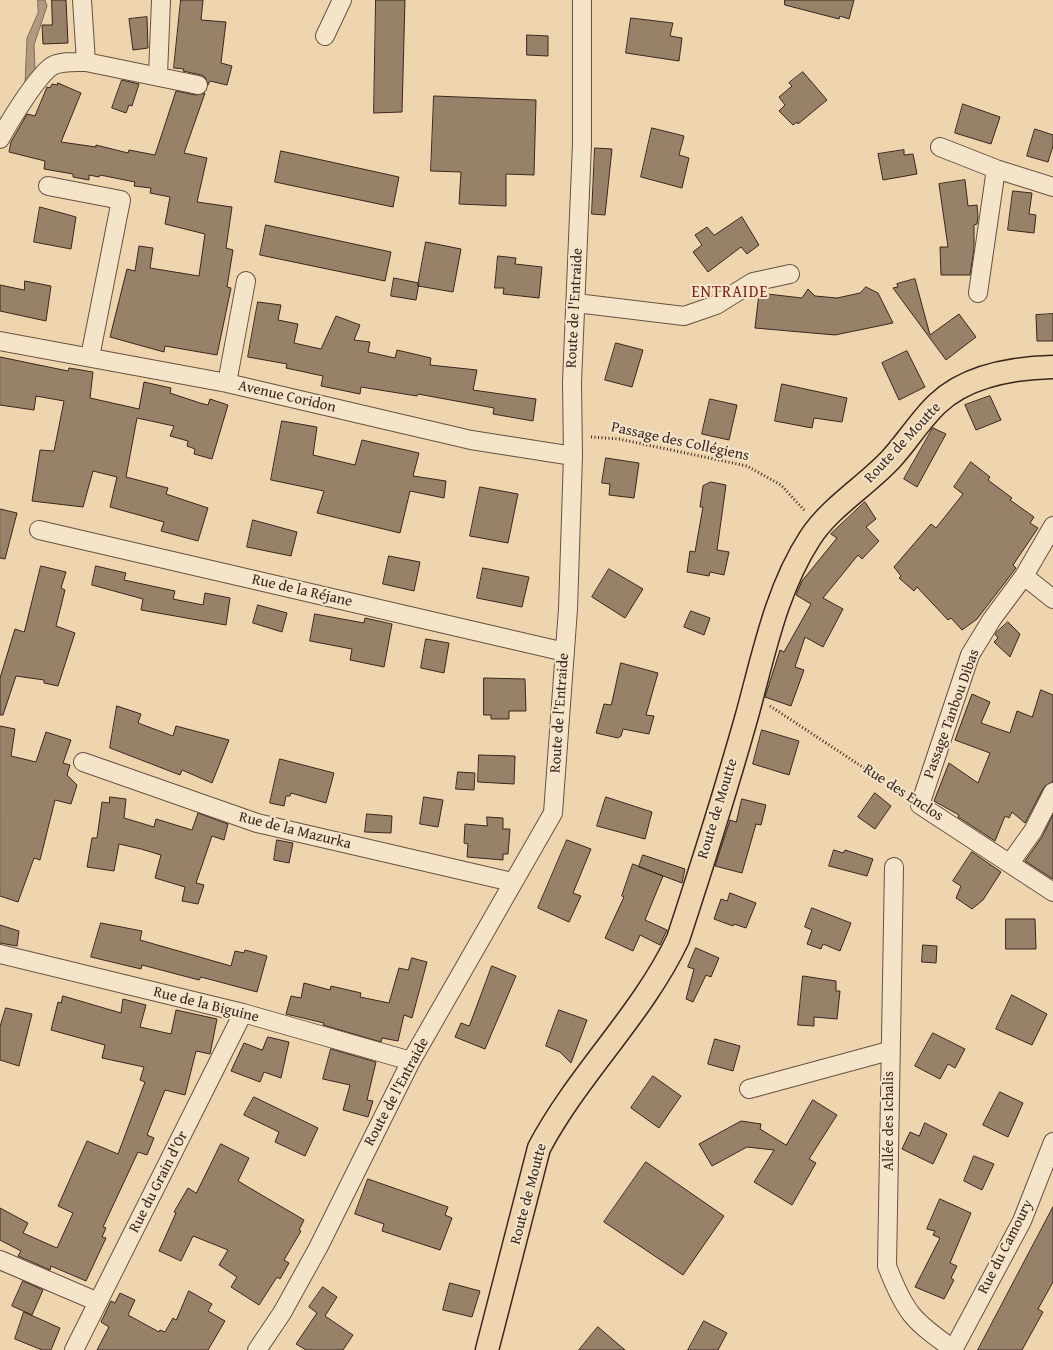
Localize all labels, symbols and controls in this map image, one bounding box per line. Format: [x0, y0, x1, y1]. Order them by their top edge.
street label: Route de l'Entraide [563, 248, 587, 368]
district label: ENTRAIDE [690, 283, 770, 303]
street label: Avenue Coridon [236, 377, 338, 417]
street label: Route de Moutte [861, 399, 945, 487]
street label: Passage des Collégiens [609, 419, 751, 465]
street label: Rue de la Réjane [250, 571, 354, 611]
street label: Passage Tanbou Dibas [920, 647, 984, 781]
street label: Route de l'Entraide [547, 652, 573, 774]
street label: Route de Moutte [694, 757, 742, 861]
street label: Rue des Enclos [860, 760, 946, 826]
street label: Rue de la Mazurka [237, 808, 353, 854]
street label: Rue de la Biguine [151, 983, 261, 1027]
street label: Route de l'Entraide [361, 1035, 433, 1149]
street label: Allée des Ichalis [880, 1071, 898, 1171]
street label: Rue du Grain d'Or [126, 1128, 192, 1236]
street label: Route de Moutte [507, 1141, 551, 1247]
street label: Rue du Camoury [975, 1197, 1037, 1297]

